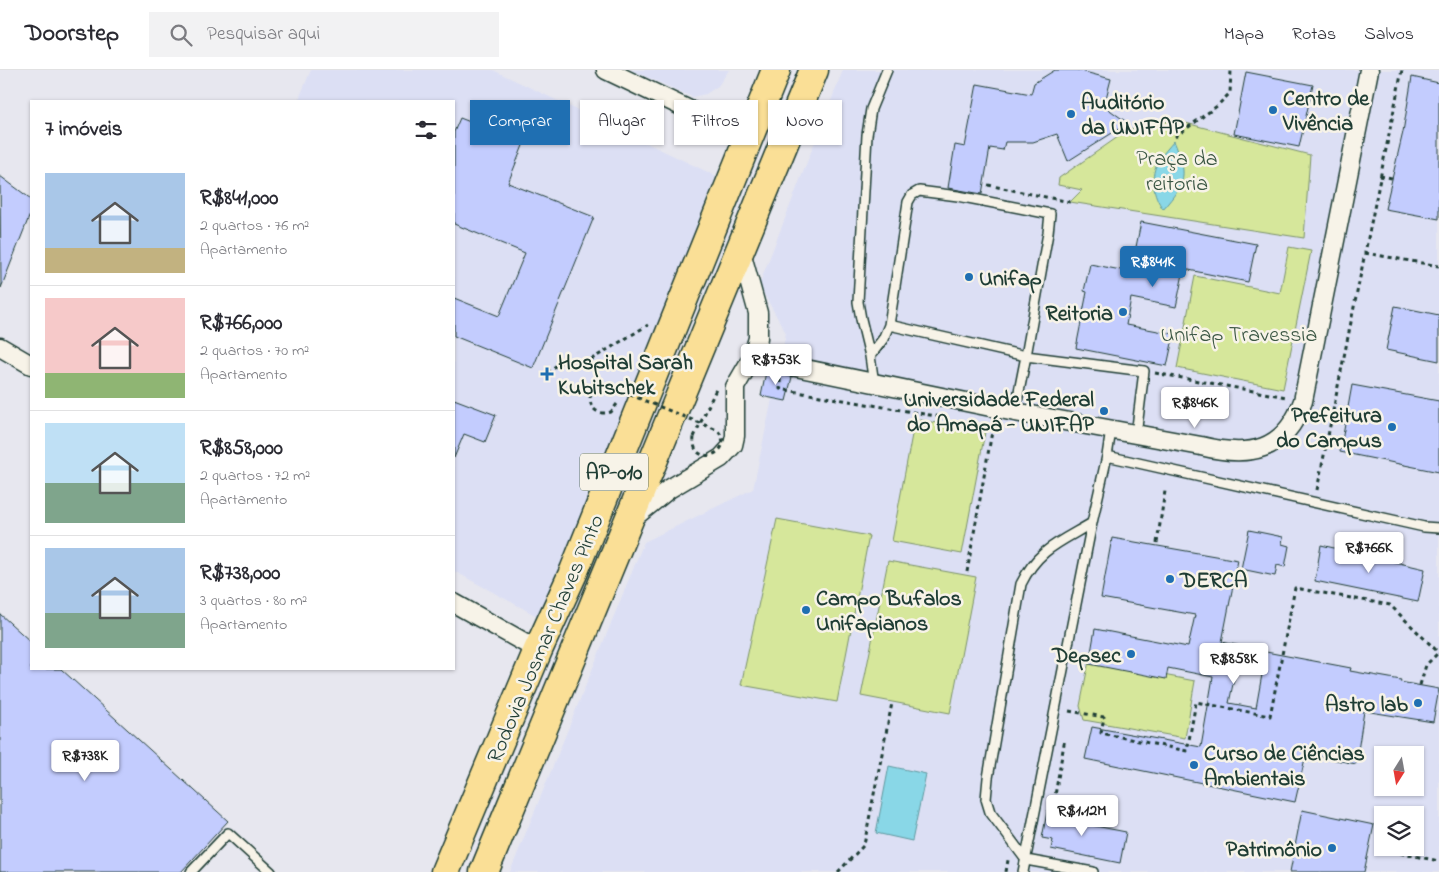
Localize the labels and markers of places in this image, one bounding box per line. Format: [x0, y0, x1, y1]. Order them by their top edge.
place label: Centro de Vivência [1282, 84, 1370, 141]
place label: Auditório da UNIFAP [1081, 88, 1184, 145]
marker: Centro de Vivência [1267, 104, 1279, 116]
marker: Auditório da UNIFAP [1065, 108, 1077, 120]
pin: R$841K [1112, 246, 1194, 288]
place label: Unifap [979, 264, 1042, 296]
marker: Unifap [963, 271, 975, 283]
place label: Reitoria [1046, 299, 1113, 331]
marker: Reitoria [1117, 306, 1129, 318]
pin: R$753K [735, 344, 817, 386]
place label: Hospital Sarah Kubitschek [558, 348, 693, 405]
marker: Hospital Sarah Kubitschek [540, 367, 554, 381]
place label: Universidade Federal do Amapá - UNIFAP [904, 385, 1095, 442]
pin: R$846K [1154, 386, 1236, 429]
place label: Prefeitura do Campus [1276, 401, 1382, 458]
marker: Universidade Federal do Amapá - UNIFAP [1098, 405, 1110, 417]
marker: Prefeitura do Campus [1386, 421, 1398, 433]
pin: R$766K [1328, 532, 1410, 574]
place label: DERCA [1179, 566, 1248, 598]
marker: DERCA [1164, 573, 1176, 585]
place label: Campo Bufalos Unifapianos [816, 584, 962, 641]
marker: Campo Bufalos Unifapianos [800, 604, 812, 616]
place label: Depsec [1051, 641, 1122, 673]
pin: R$858K [1193, 642, 1275, 685]
marker: Depsec [1125, 648, 1137, 660]
place label: Astro lab [1325, 690, 1408, 722]
marker: Astro lab [1412, 697, 1424, 709]
place label: Curso de Ciências Ambientais [1204, 739, 1365, 796]
pin: R$738K [44, 740, 126, 782]
marker: Curso de Ciências Ambientais [1188, 759, 1200, 771]
pin: R$1.12M [1036, 794, 1128, 837]
place label: Patrimônio [1226, 835, 1322, 867]
marker: Patrimônio [1326, 842, 1338, 854]

